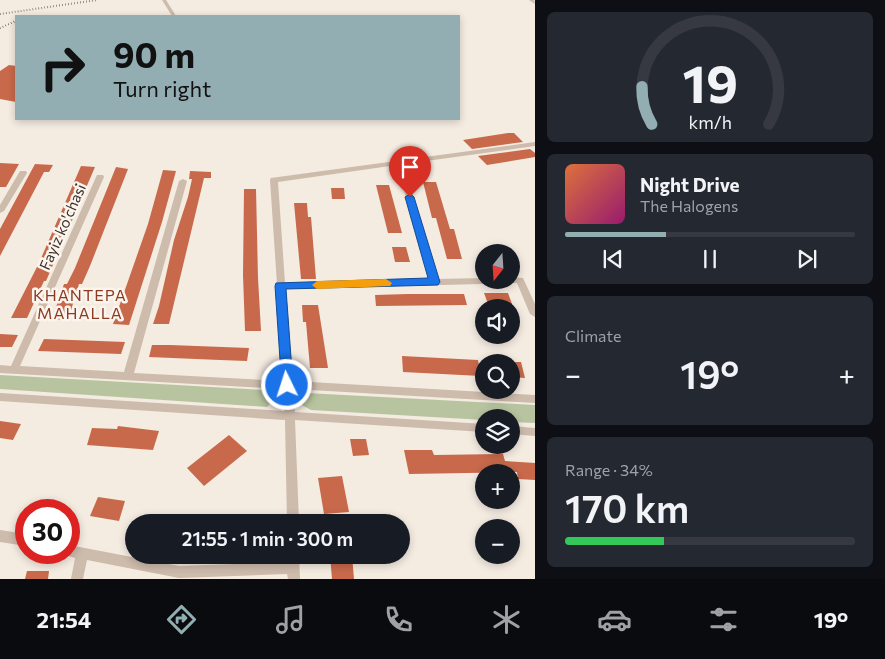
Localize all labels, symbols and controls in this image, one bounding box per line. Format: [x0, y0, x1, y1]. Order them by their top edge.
text: 90 m [113, 32, 195, 75]
icon: right [30, 35, 95, 100]
text: 19 [682, 50, 738, 114]
text: Turn right [113, 75, 211, 102]
text: km/h [688, 111, 732, 133]
pin [389, 146, 431, 197]
icon: arrive [396, 153, 424, 181]
text: Night Drive [640, 173, 740, 196]
street label: Fayiz ko'chasi [35, 181, 89, 272]
text: The Halogens [640, 196, 738, 215]
north arrow [475, 244, 520, 289]
map controls [475, 244, 520, 564]
icon: previous [599, 245, 627, 273]
icon: pause [696, 245, 724, 273]
icon: next [793, 245, 821, 273]
district label: KHANTEPA MAHALLA [33, 285, 127, 322]
button: sound [475, 299, 520, 344]
text: Climate [565, 326, 621, 345]
text: 19° [680, 350, 739, 397]
button: search [475, 354, 520, 399]
text: − [565, 357, 581, 391]
text: + [839, 357, 855, 391]
position arrow [260, 358, 312, 410]
button: layers [475, 409, 520, 454]
text: Range · 34% [565, 460, 653, 479]
button: + [475, 464, 520, 509]
text: 170 km [565, 484, 689, 531]
speed limit sign: 30 [15, 499, 80, 564]
button: − [475, 519, 520, 564]
text: 21:55 · 1 min · 300 m [182, 527, 353, 550]
icon: directions [164, 602, 199, 637]
icon: music [273, 602, 308, 637]
icon: phone [381, 602, 416, 637]
icon: climate [489, 602, 524, 637]
icon: car [597, 602, 632, 637]
icon: filters [706, 602, 741, 637]
text: 21:54 [37, 606, 91, 633]
text: 19° [814, 606, 848, 633]

